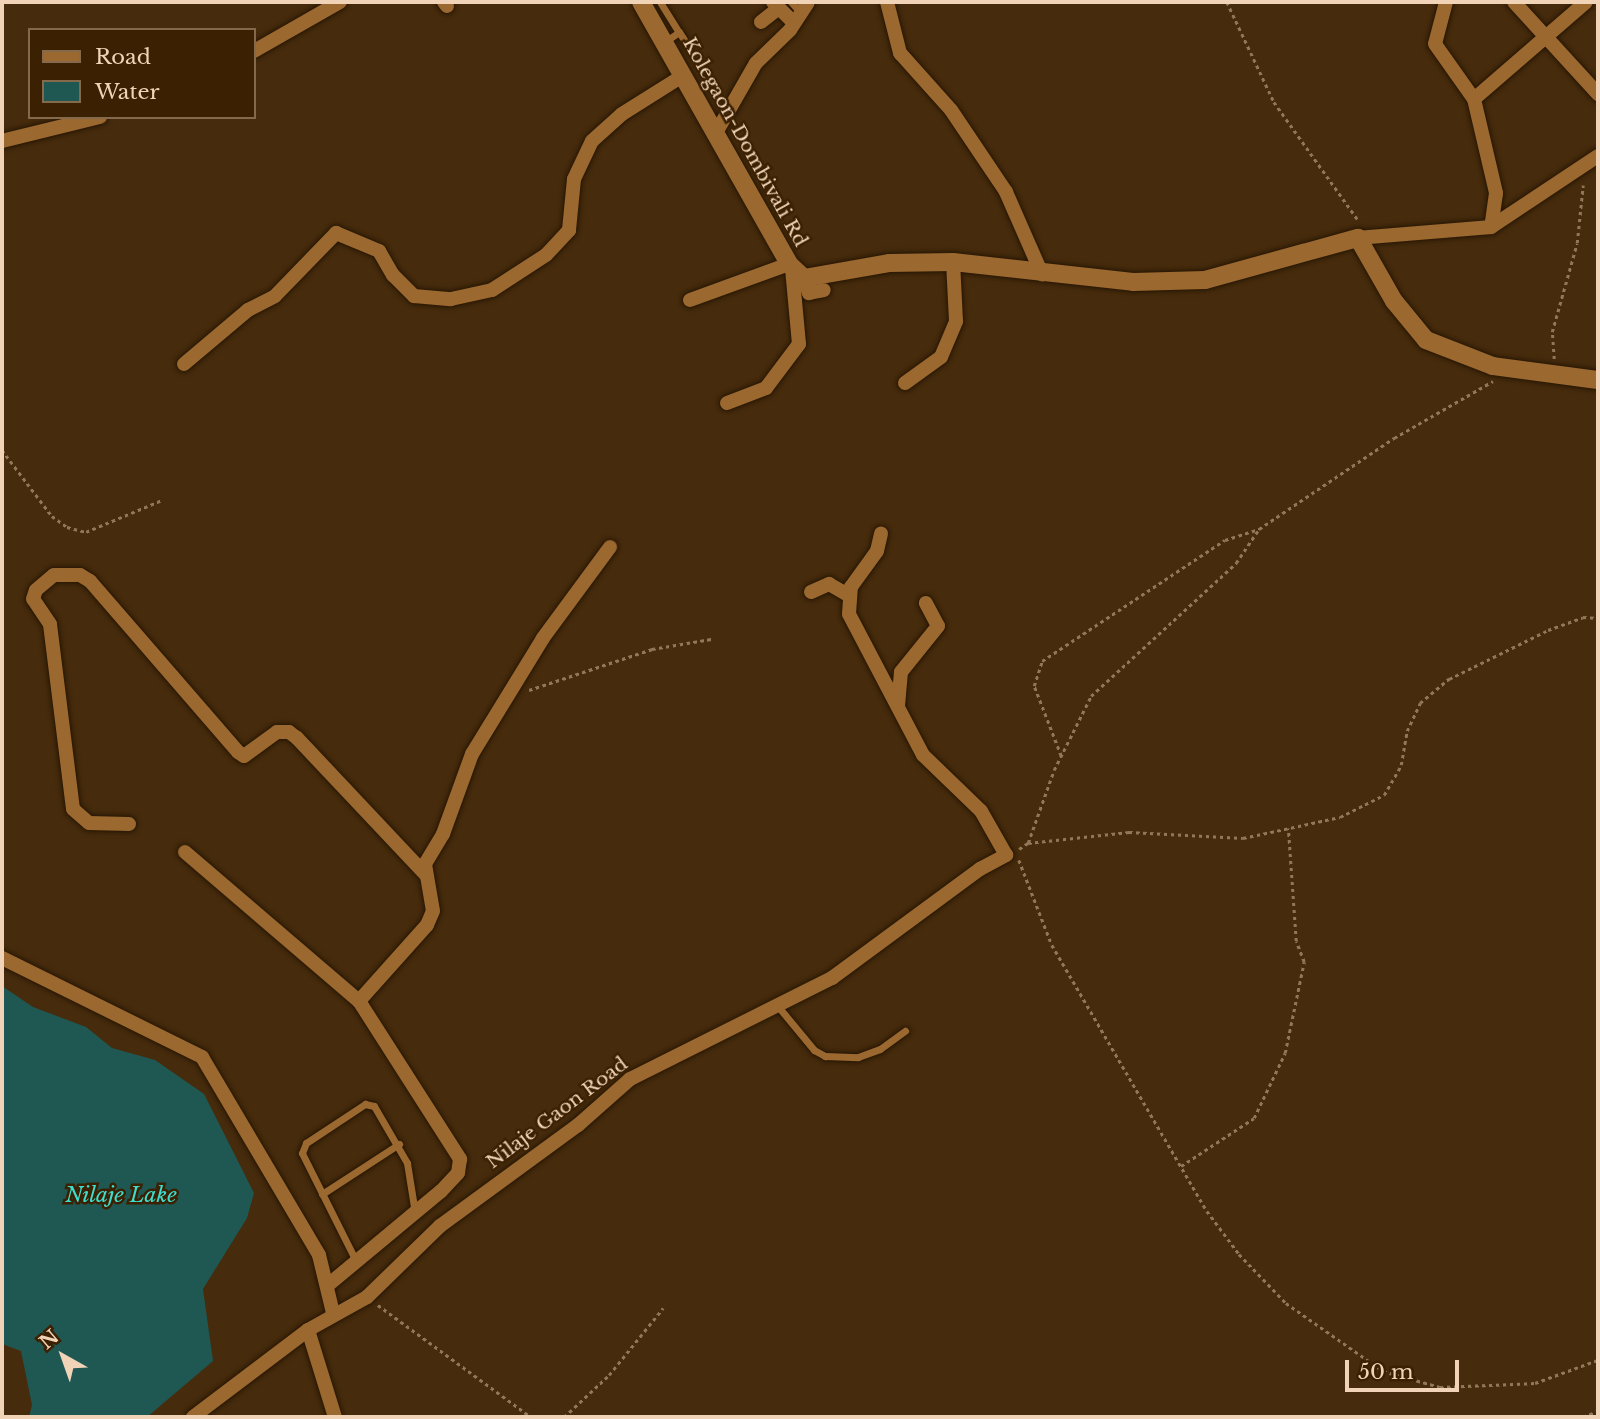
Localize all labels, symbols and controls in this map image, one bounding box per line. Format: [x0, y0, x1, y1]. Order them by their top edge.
legend [28, 28, 256, 119]
street label: Kolegaon-Dombivali Rd [678, 33, 812, 251]
text: Road [95, 44, 151, 70]
text: Water [95, 79, 159, 105]
street label: Nilaje Gaon Road [482, 1053, 632, 1173]
water label: Nilaje Lake [65, 1182, 177, 1208]
north arrow [28, 1321, 98, 1391]
text: N [35, 1325, 63, 1354]
scale bar [1348, 1346, 1462, 1390]
text: 50 m [1358, 1359, 1413, 1385]

